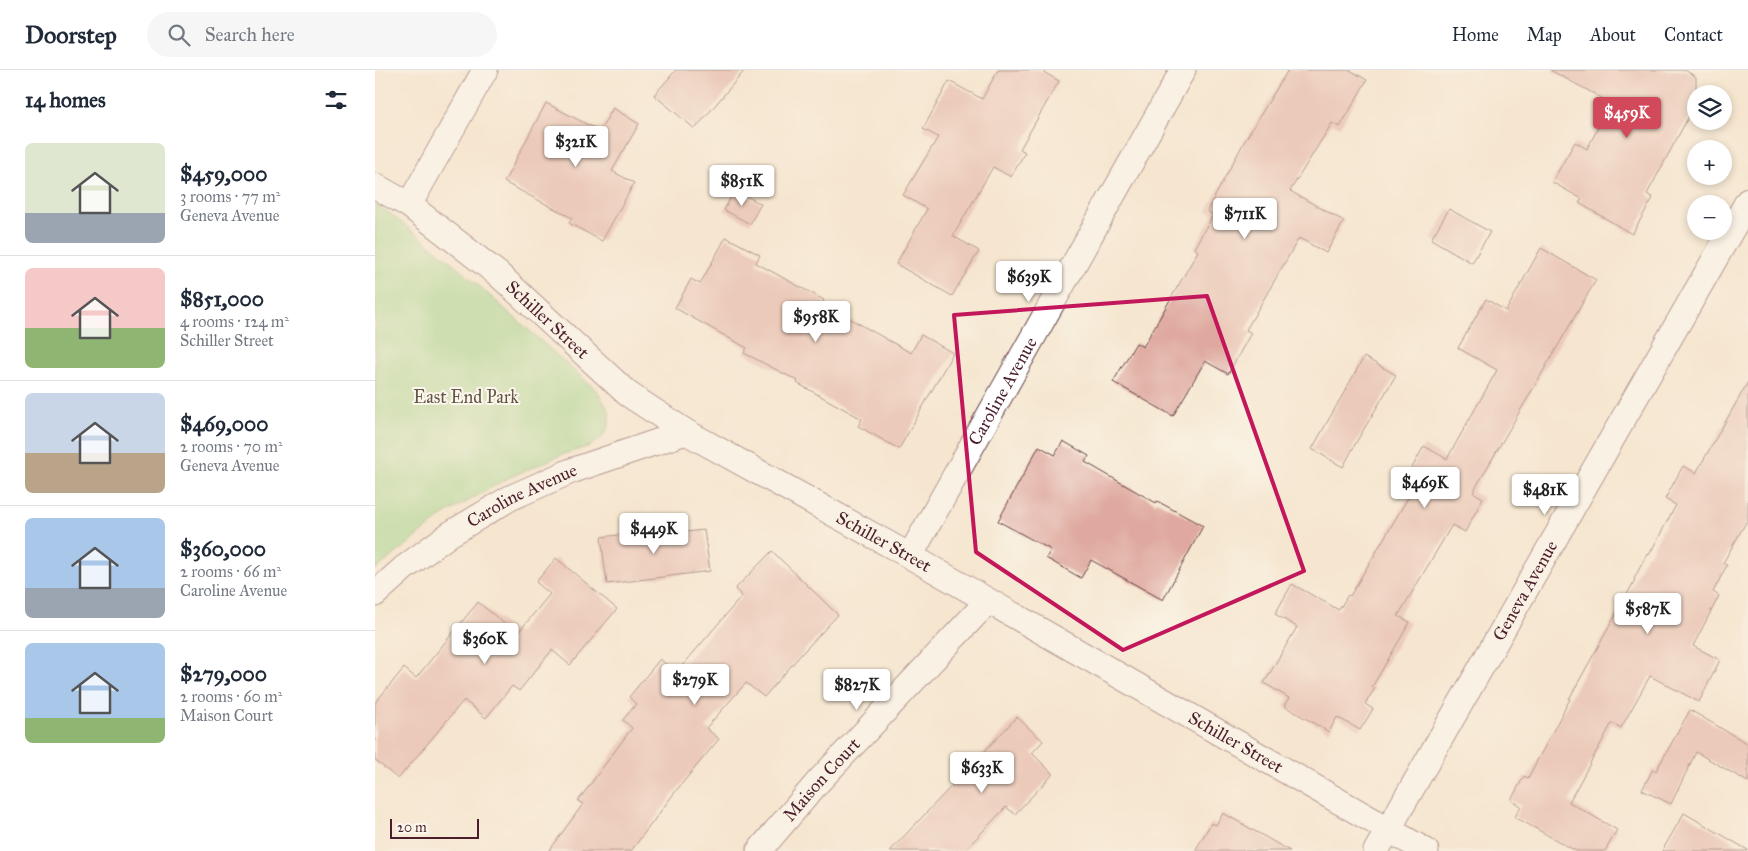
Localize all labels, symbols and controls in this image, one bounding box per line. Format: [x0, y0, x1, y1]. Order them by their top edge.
search box [147, 12, 497, 57]
text: Doorstep [25, 20, 117, 50]
icon: search [165, 21, 193, 49]
text: Search here [205, 23, 295, 46]
text: Home [1452, 24, 1499, 46]
text: Map [1527, 24, 1562, 46]
text: About [1590, 24, 1636, 46]
text: Contact [1664, 24, 1723, 46]
map controls [1687, 85, 1732, 240]
button: layers [1687, 85, 1732, 130]
icon: filters [322, 86, 350, 114]
text: 14 homes [25, 87, 106, 113]
pin: $459K [1592, 97, 1662, 139]
text: $459K [1604, 103, 1650, 122]
pin: $321K [541, 126, 611, 168]
text: $321K [555, 132, 597, 151]
button: + [1687, 140, 1732, 185]
text: $459,000 [180, 161, 267, 187]
icon: home [65, 163, 125, 223]
pin: $851K [707, 164, 777, 207]
text: $851K [720, 171, 764, 190]
text: 3 rooms · 77 m² [180, 187, 280, 206]
button: − [1687, 195, 1732, 240]
pin: $711K [1210, 198, 1280, 240]
text: $711K [1224, 204, 1266, 223]
text: Geneva Avenue [180, 206, 280, 225]
pin: $639K [994, 260, 1064, 303]
text: $639K [1007, 267, 1051, 286]
street label: Schiller Street [501, 276, 594, 364]
text: $851,000 [180, 286, 264, 312]
icon: home [65, 288, 125, 348]
pin: $958K [781, 300, 851, 343]
text: $958K [793, 307, 839, 326]
text: 4 rooms · 124 m² [180, 312, 289, 331]
text: Schiller Street [180, 331, 274, 350]
street label: Caroline Avenue [963, 333, 1042, 449]
park label: East End Park [413, 386, 519, 408]
text: $469,000 [180, 411, 268, 437]
icon: home [65, 413, 125, 473]
text: 2 rooms · 70 m² [180, 437, 283, 456]
text: Geneva Avenue [180, 456, 280, 475]
street label: Caroline Avenue [463, 459, 580, 532]
pin: $469K [1390, 466, 1460, 509]
text: $469K [1402, 473, 1448, 492]
pin: $481K [1510, 474, 1580, 516]
text: $481K [1523, 480, 1567, 499]
street label: Schiller Street [832, 506, 936, 577]
pin: $449K [619, 512, 689, 555]
text: $449K [630, 519, 678, 538]
text: $360,000 [180, 536, 266, 562]
street label: Geneva Avenue [1488, 537, 1562, 645]
icon: home [65, 538, 125, 598]
text: 2 rooms · 66 m² [180, 562, 281, 581]
text: Caroline Avenue [180, 581, 287, 600]
pin: $587K [1613, 592, 1683, 635]
text: $587K [1625, 599, 1671, 618]
pin: $360K [450, 622, 520, 665]
text: $360K [463, 629, 507, 648]
text: $279,000 [180, 661, 267, 687]
icon: home [65, 663, 125, 723]
pin: $279K [660, 664, 730, 706]
pin: $827K [822, 668, 892, 711]
text: $279K [672, 670, 718, 689]
text: $827K [834, 675, 880, 694]
text: 2 rooms · 60 m² [180, 687, 282, 706]
text: Maison Court [180, 706, 273, 725]
street label: Schiller Street [1184, 706, 1287, 778]
street label: Maison Court [778, 733, 865, 826]
pin: $633K [947, 752, 1017, 794]
text: $633K [961, 758, 1003, 777]
scale bar [390, 816, 479, 839]
text: 20 m [397, 819, 427, 836]

